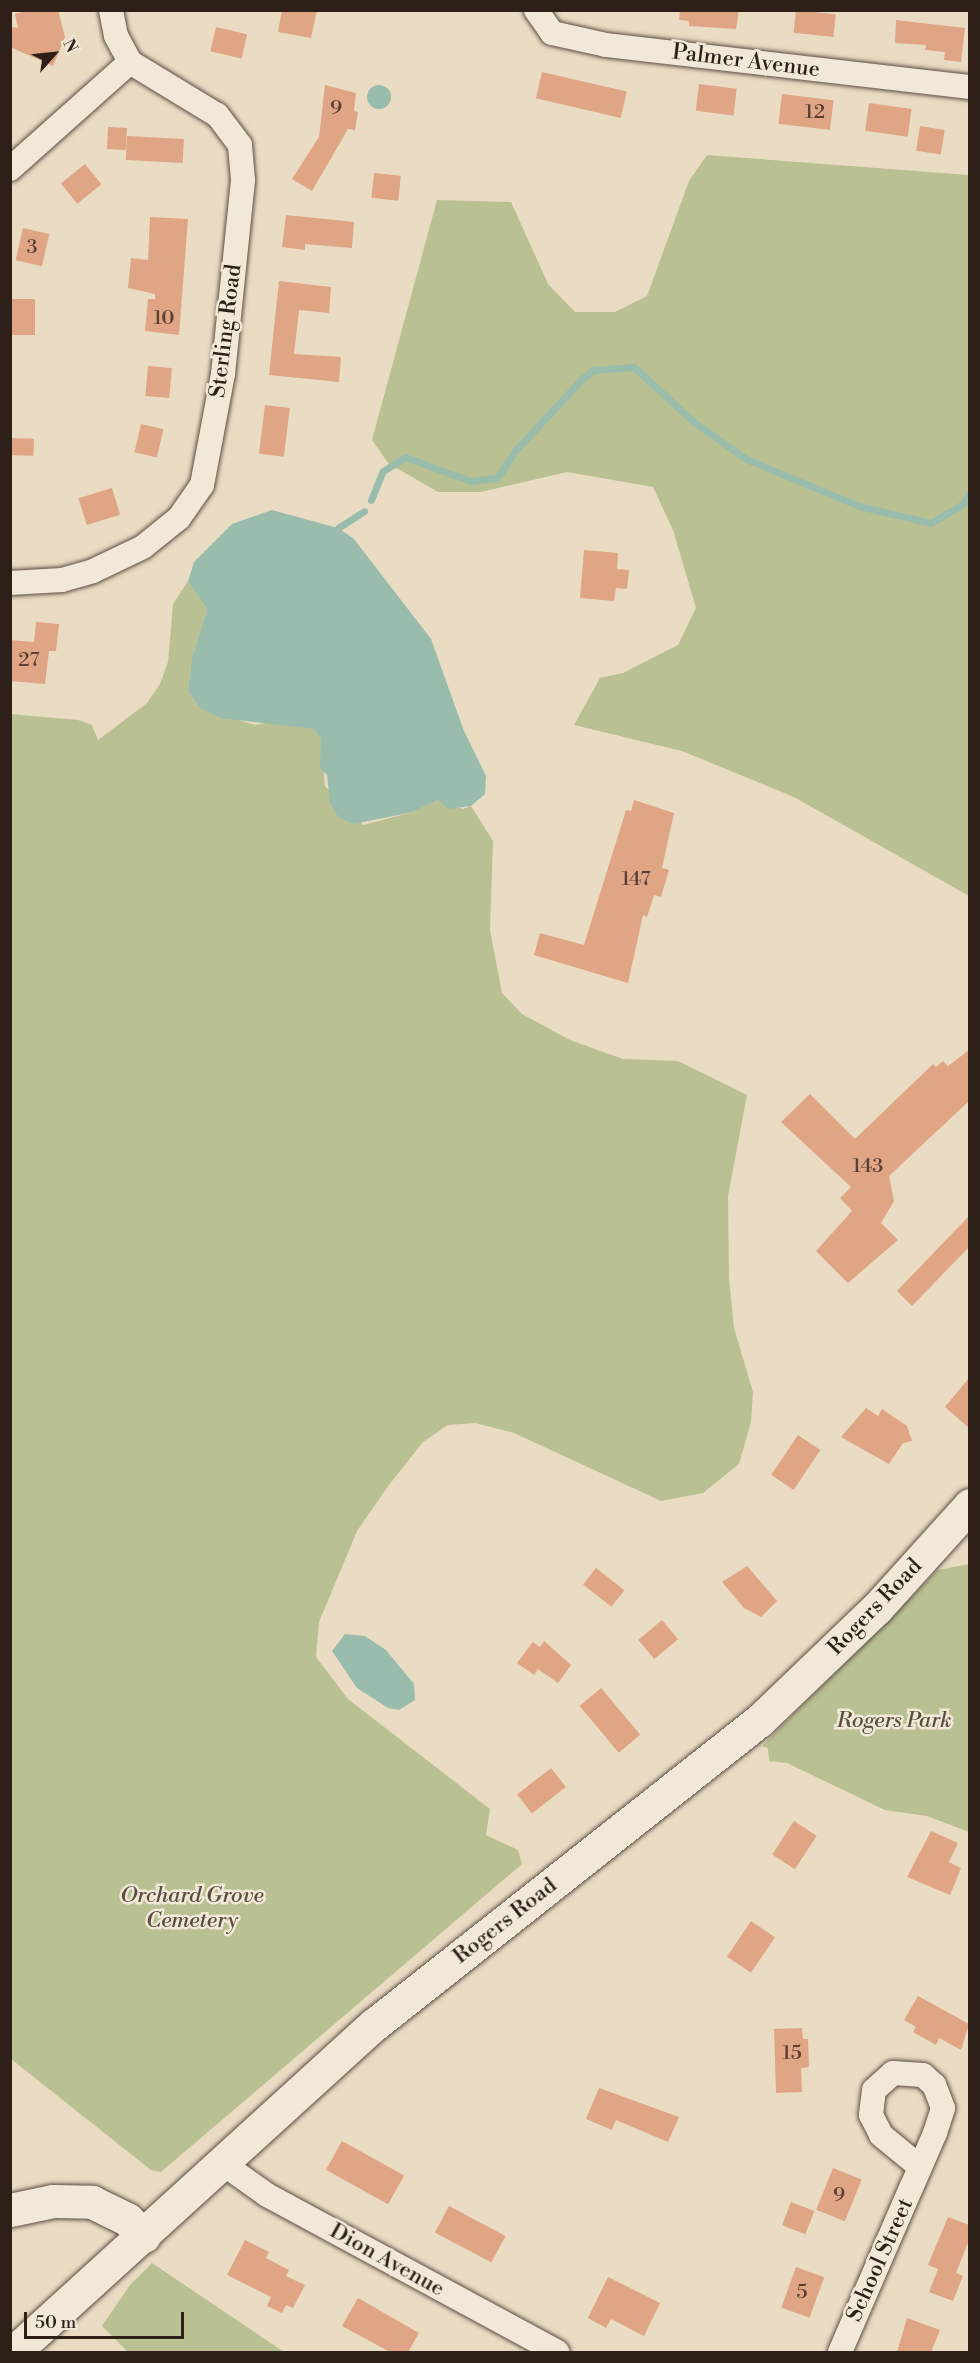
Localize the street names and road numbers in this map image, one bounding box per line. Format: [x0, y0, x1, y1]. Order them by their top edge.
street label: Palmer Avenue [671, 39, 821, 83]
street label: Sterling Road [205, 263, 247, 399]
street label: Rogers Road [822, 1553, 928, 1661]
street label: Rogers Road [448, 1872, 562, 1970]
street label: School Street [841, 2194, 919, 2326]
street label: Dion Avenue [325, 2218, 449, 2302]

